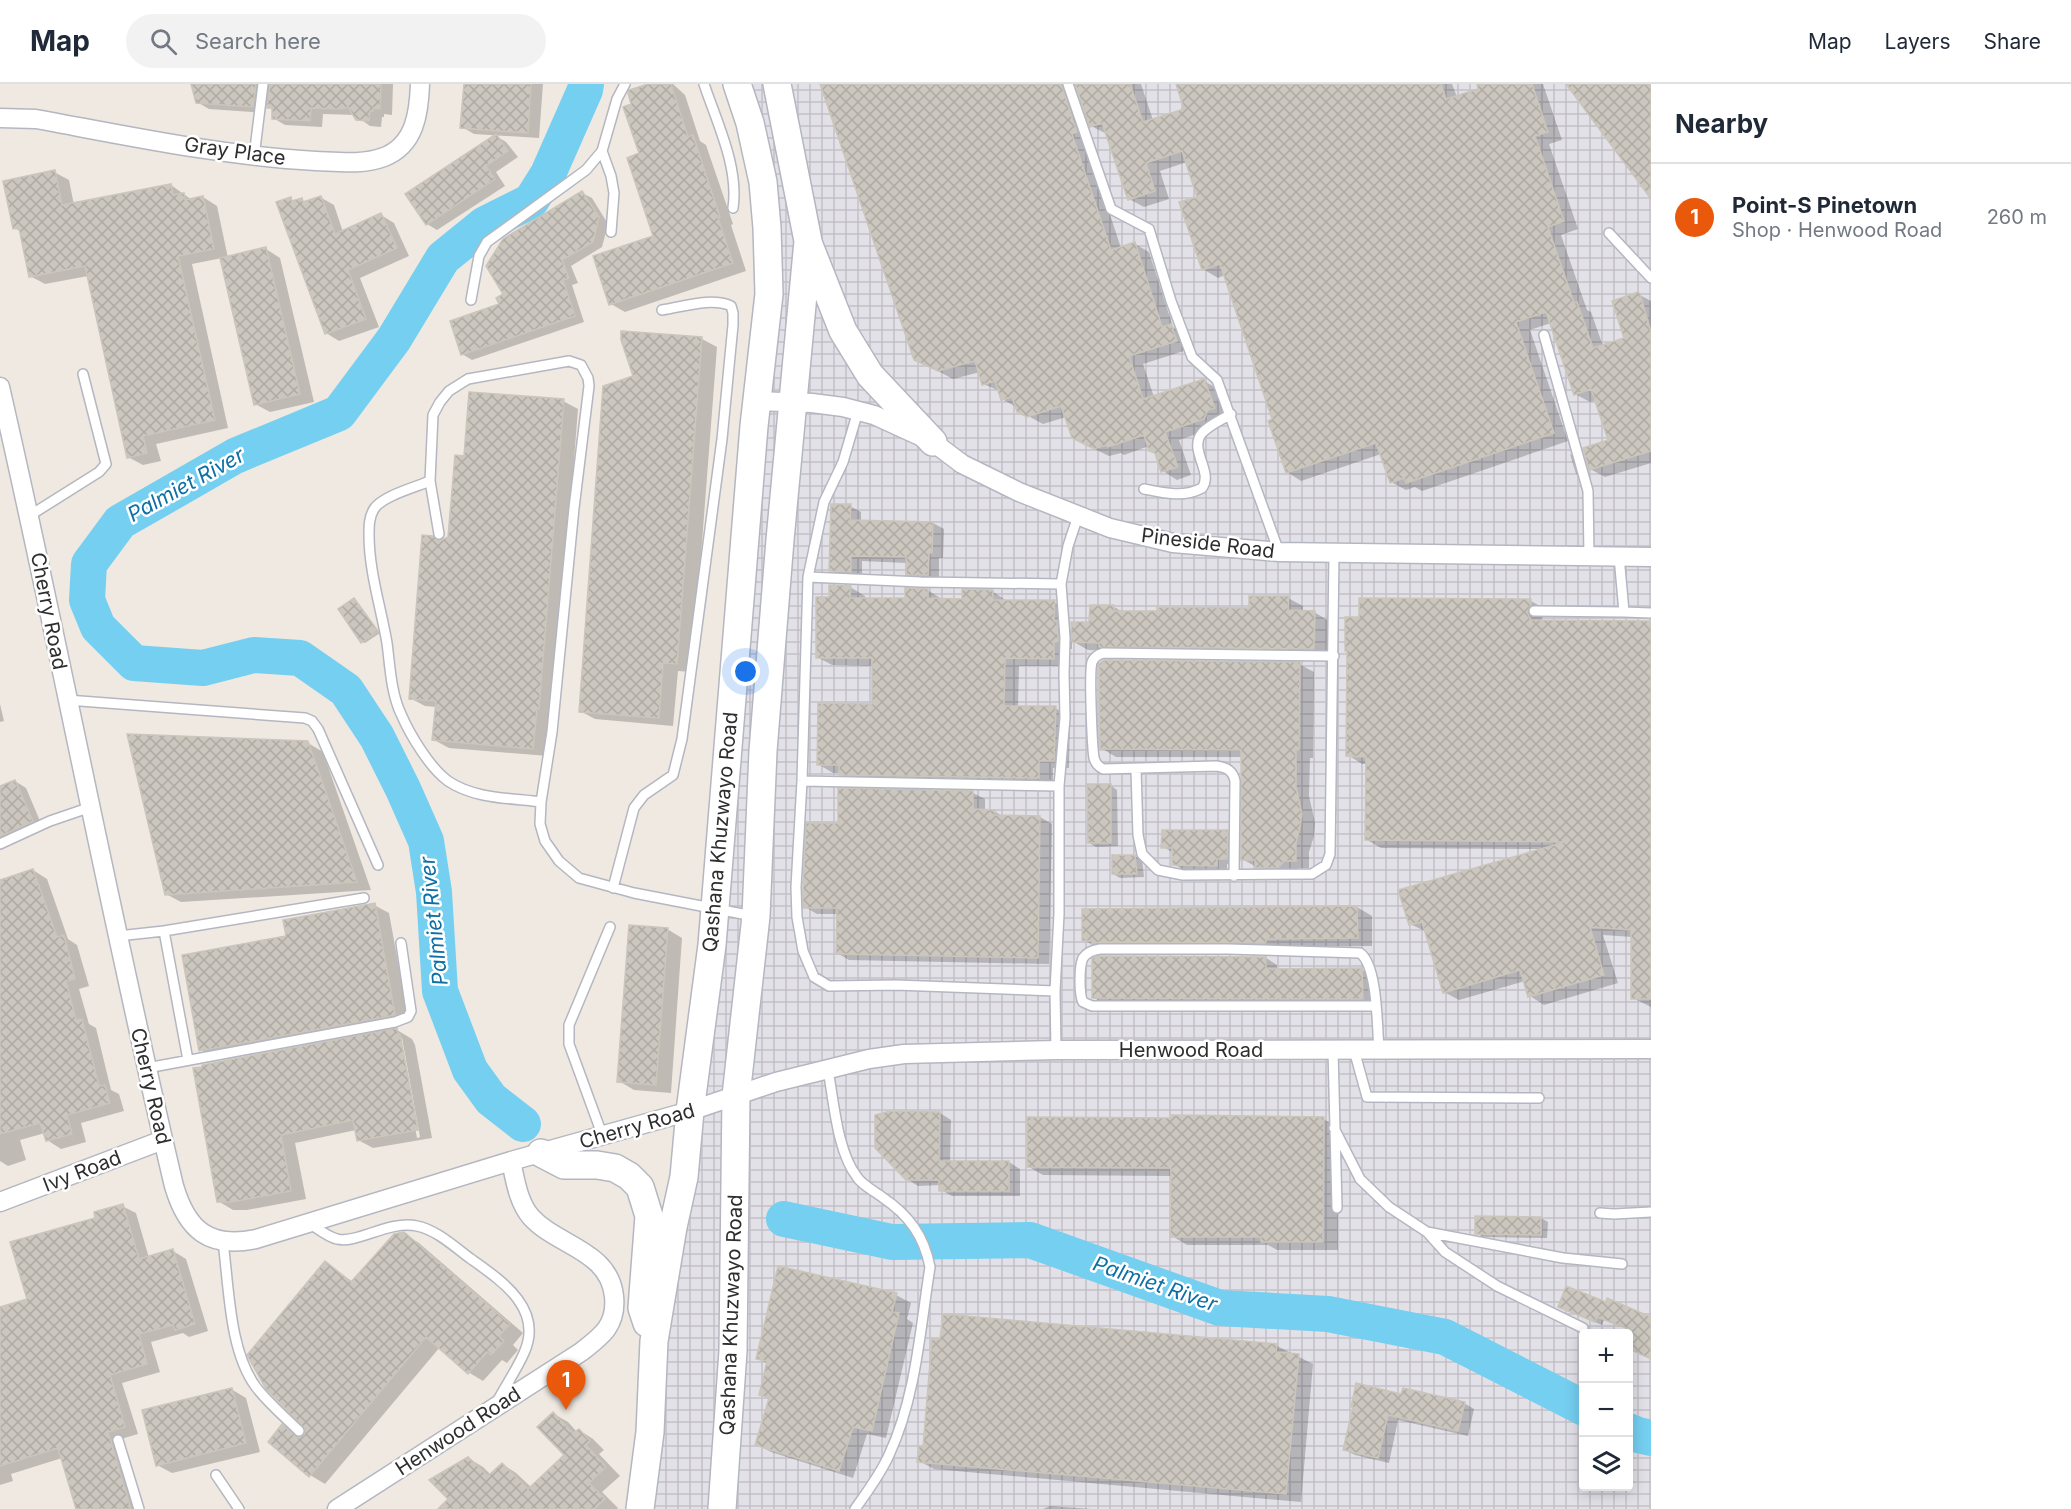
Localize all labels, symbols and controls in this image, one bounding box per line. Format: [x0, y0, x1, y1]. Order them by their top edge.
search box [126, 14, 546, 68]
text: Map [30, 24, 90, 58]
icon: search [147, 25, 180, 58]
text: Search here [195, 28, 321, 54]
text: Map [1808, 29, 1852, 54]
text: Layers [1885, 29, 1951, 54]
text: Share [1984, 29, 2041, 54]
text: Nearby [1675, 108, 1768, 139]
street label: Gray Place [183, 132, 287, 170]
text: Point-S Pinetown [1732, 192, 1917, 218]
text: 1 [1690, 205, 1699, 229]
text: 260 m [1987, 205, 2047, 229]
text: Shop · Henwood Road [1732, 218, 1942, 242]
water label: Palmiet River [123, 442, 249, 527]
street label: Pineside Road [1140, 523, 1276, 563]
street label: Cherry Road [26, 550, 72, 672]
your location [731, 657, 760, 686]
street label: Qashana Khuzwayo Road [698, 711, 742, 953]
water label: Palmiet River [414, 854, 453, 987]
street label: Cherry Road [126, 1025, 176, 1147]
street label: Henwood Road [1119, 1038, 1263, 1062]
street label: Cherry Road [577, 1098, 697, 1154]
street label: Ivy Road [40, 1145, 124, 1197]
street label: Qashana Khuzwayo Road [715, 1194, 747, 1436]
water label: Palmiet River [1090, 1251, 1222, 1317]
map controls [1579, 1329, 1633, 1491]
button: + [1579, 1329, 1633, 1383]
pin: 1 [546, 1360, 586, 1410]
street label: Henwood Road [391, 1382, 525, 1480]
button: − [1579, 1383, 1633, 1437]
button: layers [1579, 1437, 1633, 1491]

